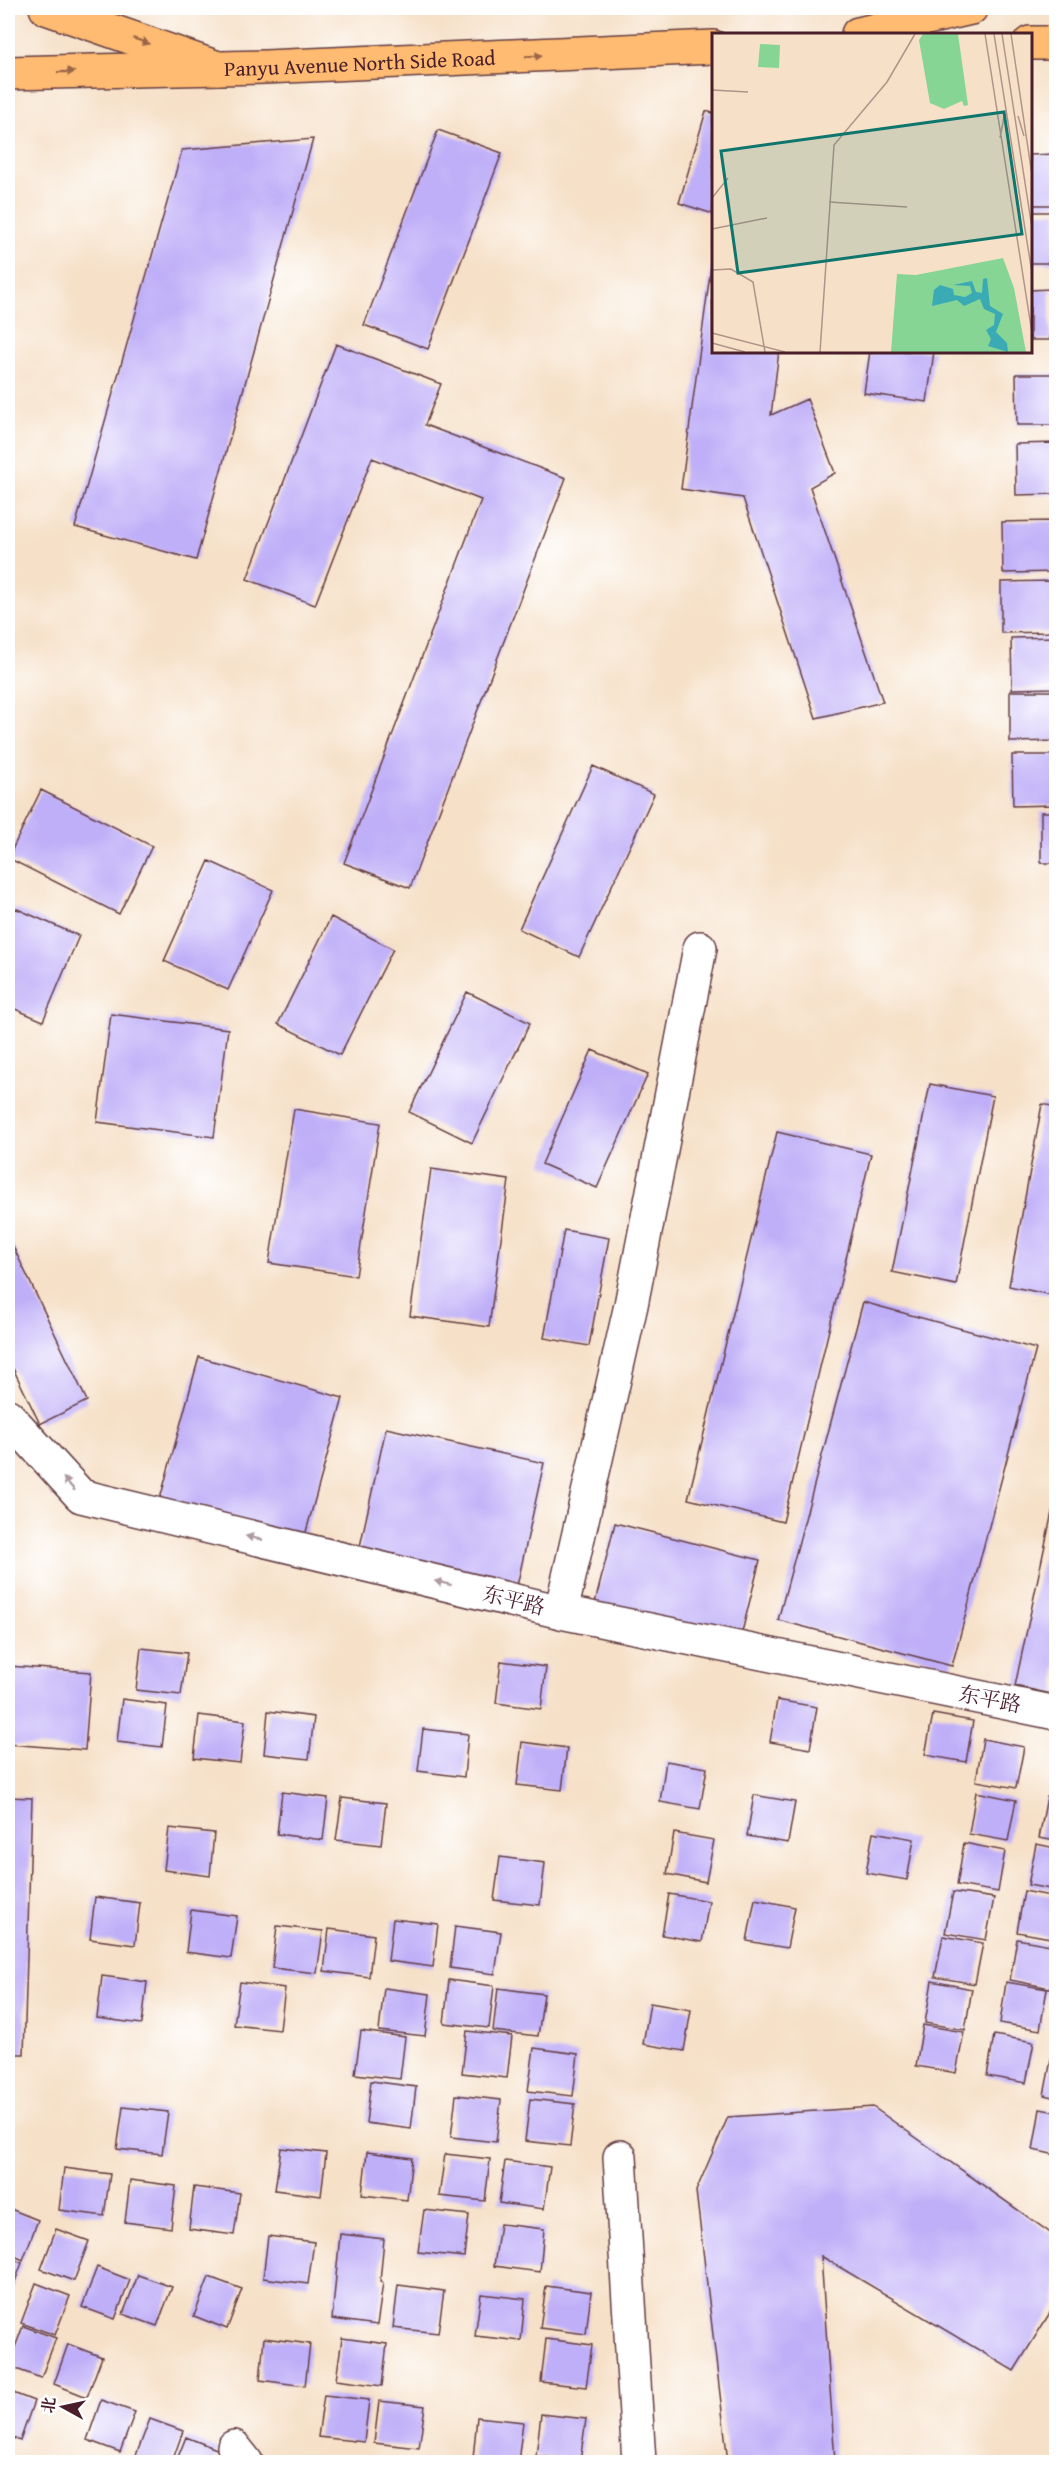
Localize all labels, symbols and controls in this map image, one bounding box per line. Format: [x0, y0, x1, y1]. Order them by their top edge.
inset map [712, 33, 1031, 352]
one-way arrow [132, 37, 150, 47]
street label: Panyu Avenue North Side Road [224, 41, 497, 83]
one-way arrow [524, 51, 543, 60]
one-way arrow [56, 68, 75, 77]
one-way arrow [62, 1476, 76, 1491]
one-way arrow [245, 1532, 263, 1542]
street label: 东平路 [480, 1577, 548, 1623]
one-way arrow [434, 1578, 453, 1588]
street label: 东平路 [956, 1678, 1024, 1720]
north arrow [33, 2377, 93, 2437]
text: 北 [35, 2395, 61, 2415]

